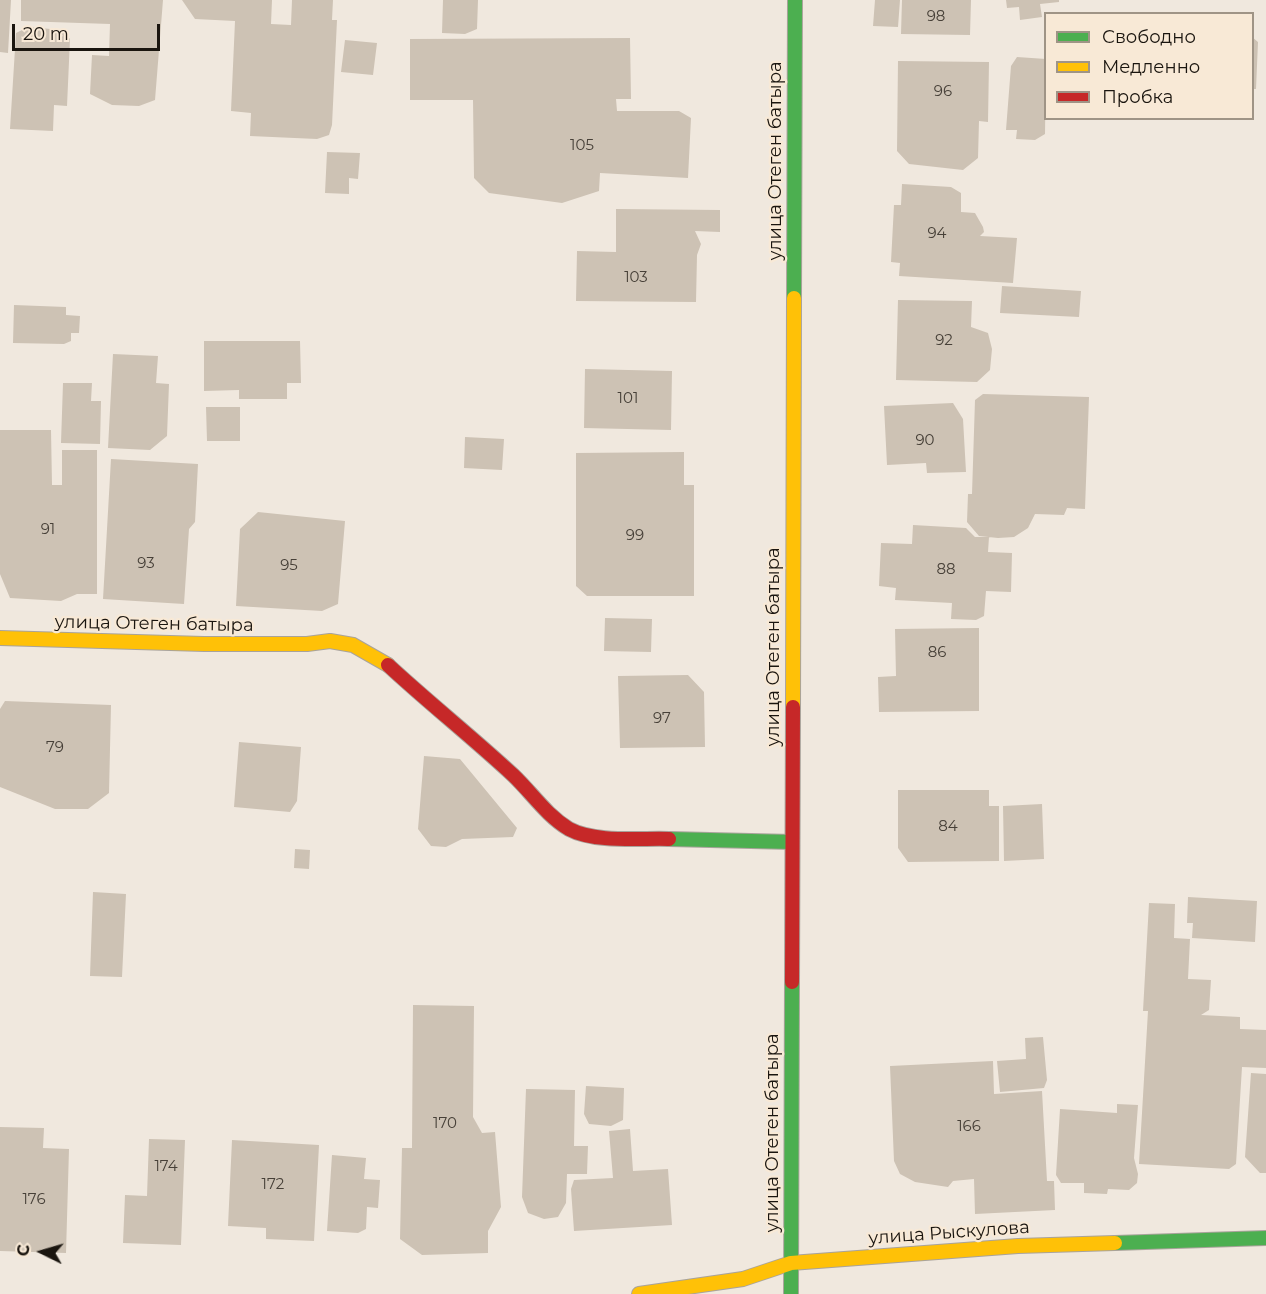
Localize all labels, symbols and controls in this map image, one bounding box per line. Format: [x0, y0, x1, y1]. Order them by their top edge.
house number: 98 [927, 8, 945, 26]
scale bar [15, 12, 164, 50]
legend [1044, 12, 1254, 120]
text: 20 m [23, 23, 69, 45]
text: Свободно [1102, 26, 1196, 48]
text: Медленно [1102, 56, 1200, 78]
street label: улица Отеген батыра [765, 62, 787, 260]
house number: 96 [934, 83, 952, 101]
text: Пробка [1102, 86, 1173, 108]
house number: 105 [570, 137, 594, 155]
house number: 94 [927, 225, 947, 243]
house number: 103 [624, 269, 648, 287]
house number: 92 [935, 332, 953, 350]
house number: 101 [618, 390, 638, 408]
house number: 90 [915, 432, 935, 450]
house number: 91 [41, 521, 55, 539]
house number: 99 [626, 527, 644, 545]
street label: улица Отеген батыра [763, 548, 785, 746]
house number: 93 [137, 555, 155, 573]
house number: 95 [280, 557, 298, 575]
house number: 88 [936, 561, 956, 579]
street label: улица Отеген батыра [54, 611, 254, 637]
house number: 86 [928, 644, 946, 662]
house number: 97 [653, 710, 671, 728]
house number: 79 [46, 739, 64, 757]
house number: 84 [938, 818, 958, 836]
street label: улица Отеген батыра [762, 1034, 784, 1232]
house number: 170 [433, 1115, 457, 1133]
house number: 166 [957, 1118, 981, 1136]
house number: 174 [154, 1158, 178, 1176]
house number: 172 [262, 1176, 284, 1194]
house number: 176 [22, 1191, 46, 1209]
street label: улица Рыскулова [868, 1217, 1030, 1249]
north arrow [12, 1222, 72, 1282]
text: С [14, 1244, 34, 1257]

